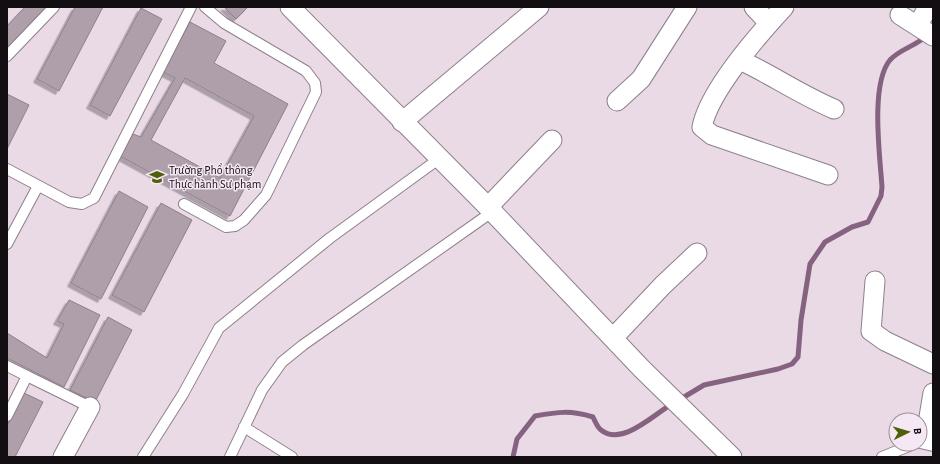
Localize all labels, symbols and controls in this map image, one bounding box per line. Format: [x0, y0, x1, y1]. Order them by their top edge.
place label: Trường Phổ thông Thực hành Sư phạm [169, 163, 261, 190]
school or university icon: Trường Phổ thông Thực hành Sư phạm [148, 168, 166, 186]
north arrow [888, 412, 928, 452]
text: B [912, 428, 923, 435]

